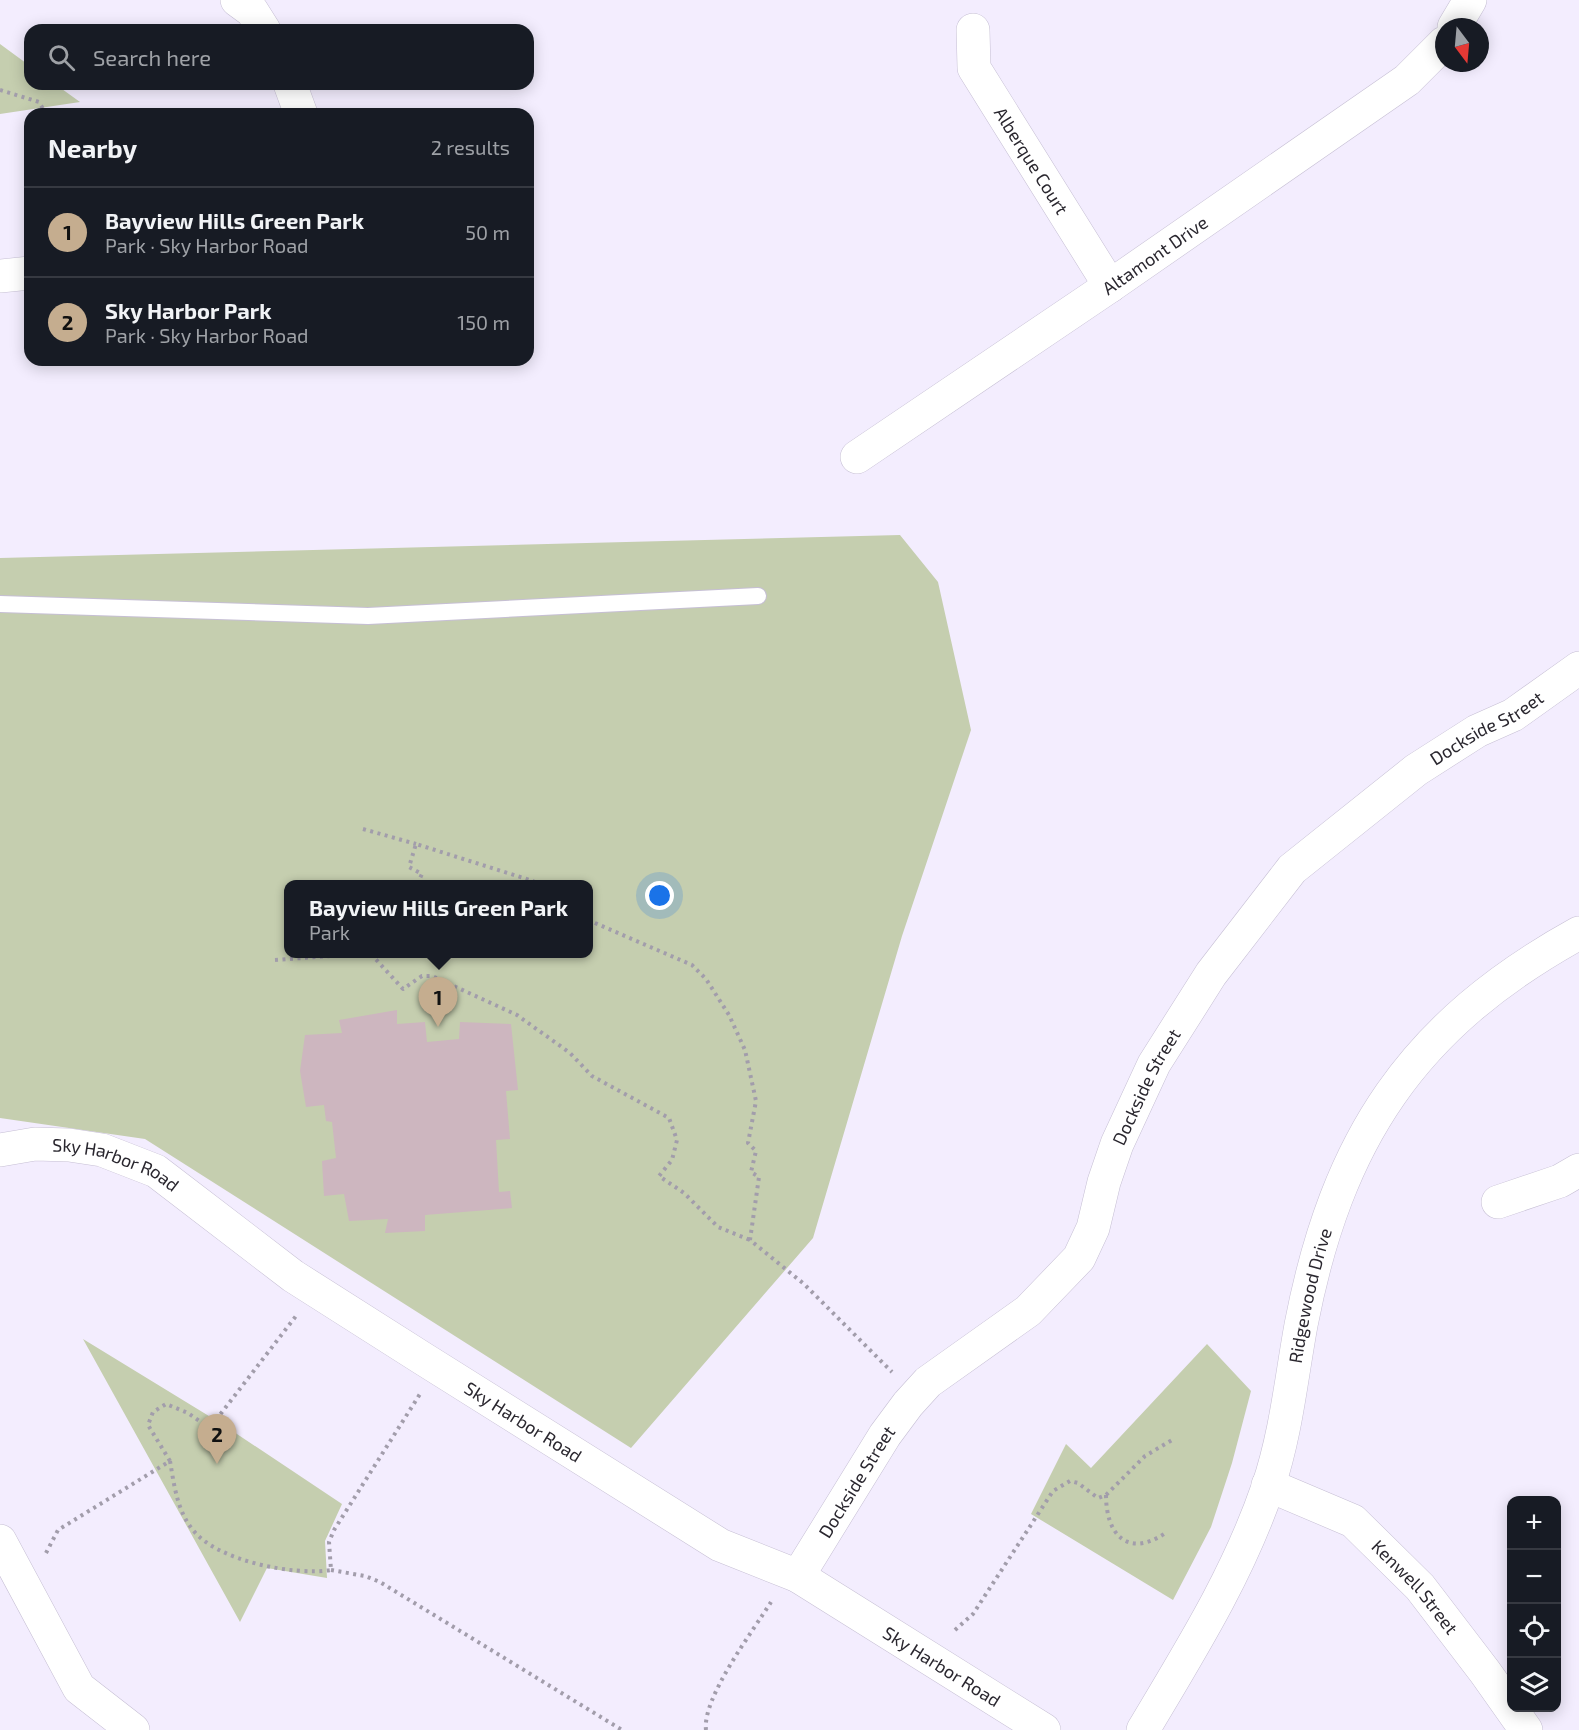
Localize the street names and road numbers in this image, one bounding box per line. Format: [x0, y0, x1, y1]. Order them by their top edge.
street label: Alberque Court [990, 103, 1074, 218]
street label: Altamont Drive [1098, 211, 1212, 299]
street label: Dockside Street [1426, 686, 1548, 769]
street label: Dockside Street [1107, 1024, 1185, 1148]
street label: Sky Harbor Road [52, 1134, 184, 1196]
street label: Ridgewood Drive [1284, 1225, 1336, 1365]
street label: Sky Harbor Road [461, 1377, 586, 1467]
street label: Dockside Street [813, 1421, 899, 1542]
street label: Kenwell Street [1367, 1535, 1463, 1639]
street label: Sky Harbor Road [879, 1621, 1005, 1711]

